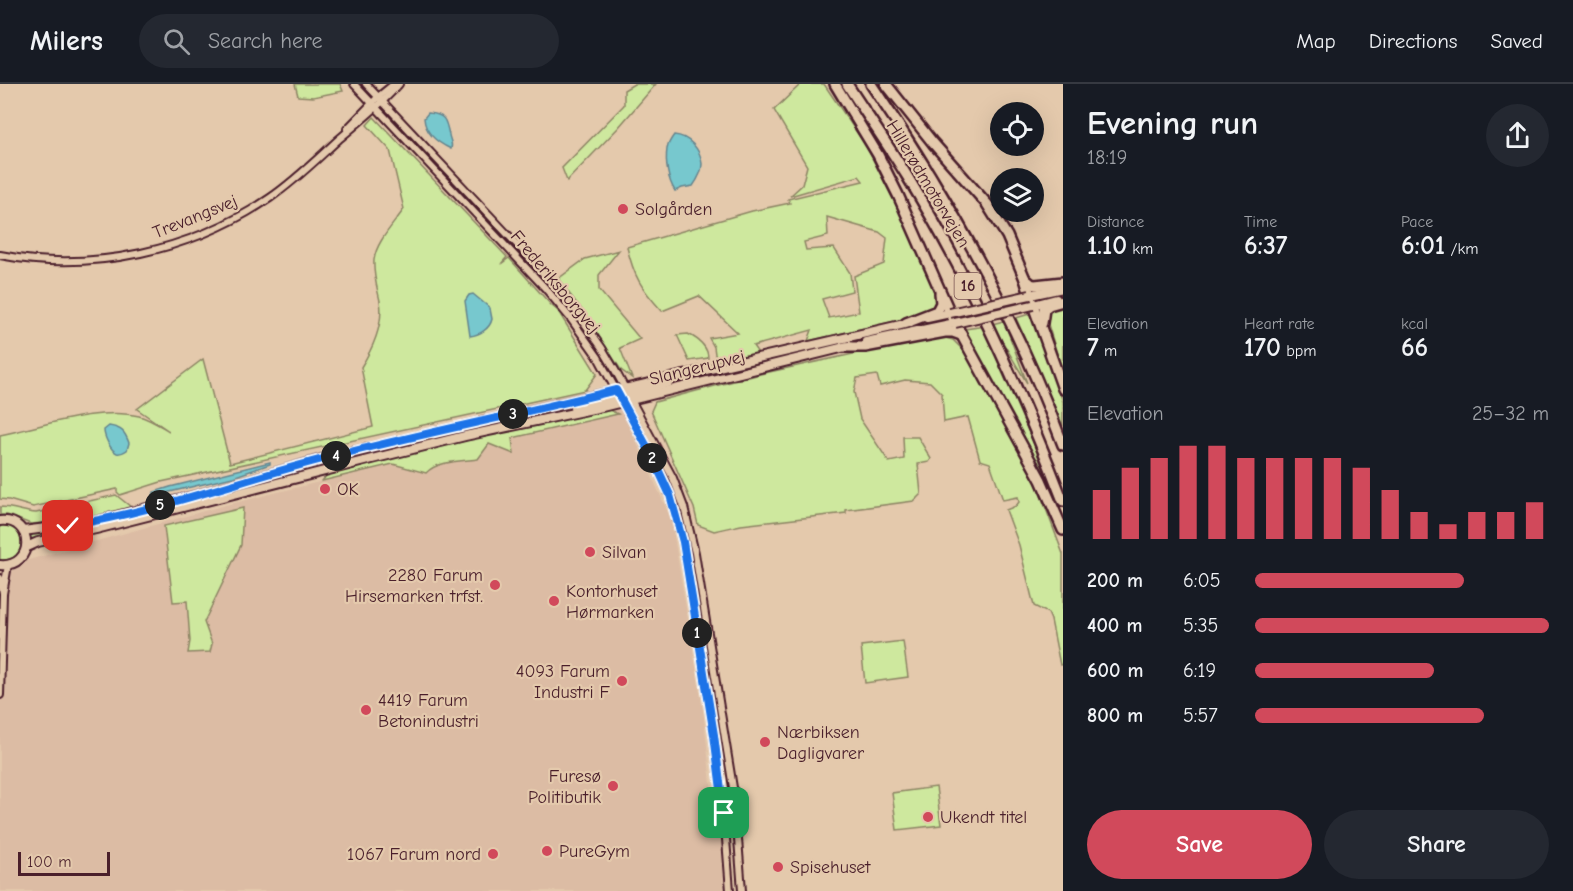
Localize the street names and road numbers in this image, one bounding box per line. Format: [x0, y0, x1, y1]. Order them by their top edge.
street label: Hillerødmotorvejen [882, 117, 974, 251]
street label: Trevangsvej [150, 191, 240, 243]
street label: Frederiksborgvej [506, 226, 604, 338]
road number: 16 [954, 273, 982, 299]
street label: Slangerupvej [647, 346, 747, 390]

